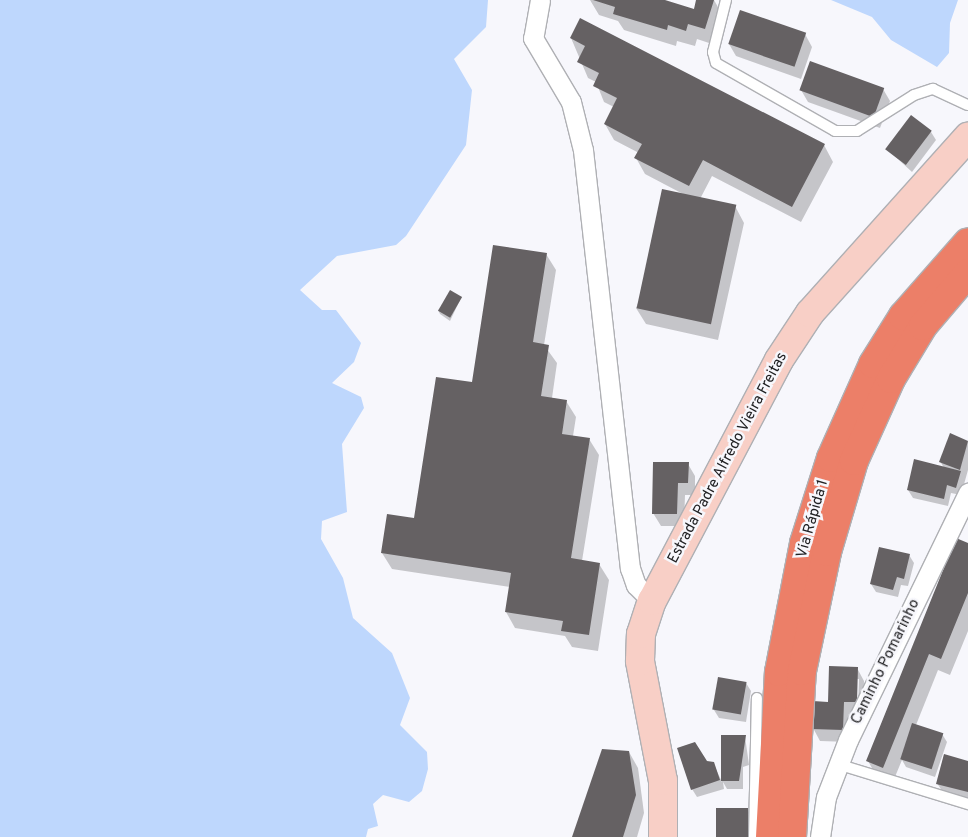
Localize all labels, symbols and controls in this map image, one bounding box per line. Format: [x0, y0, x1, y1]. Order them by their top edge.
street label: Estrada Padre Alfredo Vieira Freitas [664, 349, 792, 567]
street label: Via Rápida 1 [793, 478, 833, 560]
street label: Caminho Pomarinho [848, 596, 924, 728]

